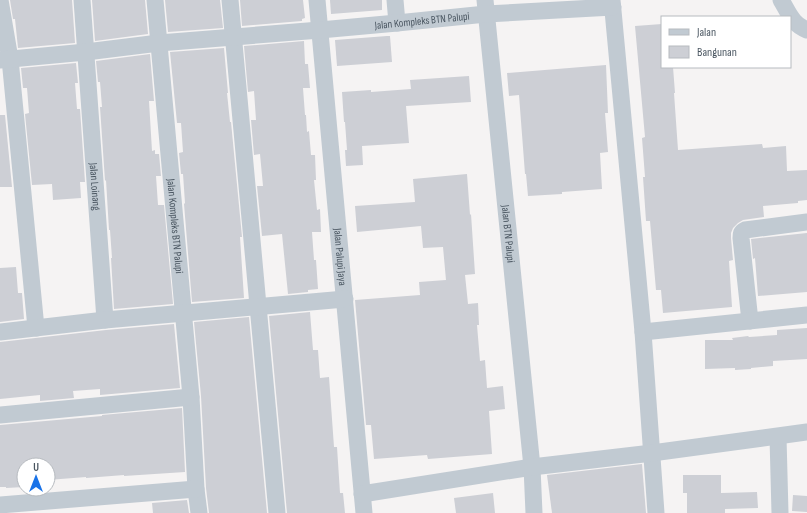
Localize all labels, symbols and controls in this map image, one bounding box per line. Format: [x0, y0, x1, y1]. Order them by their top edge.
street label: Jalan Kompleks BTN Palupi [373, 9, 470, 32]
legend [661, 16, 791, 68]
text: Jalan [696, 25, 716, 40]
text: Bangunan [697, 45, 737, 60]
street label: Jalan Loinang [87, 161, 104, 211]
street label: Jalan Kompleks BTN Palupi [165, 177, 186, 274]
street label: Jalan BTN Palupi [499, 203, 518, 263]
street label: Jalan Palupi Jaya [331, 227, 350, 286]
north arrow [16, 457, 56, 497]
text: U [33, 461, 39, 474]

